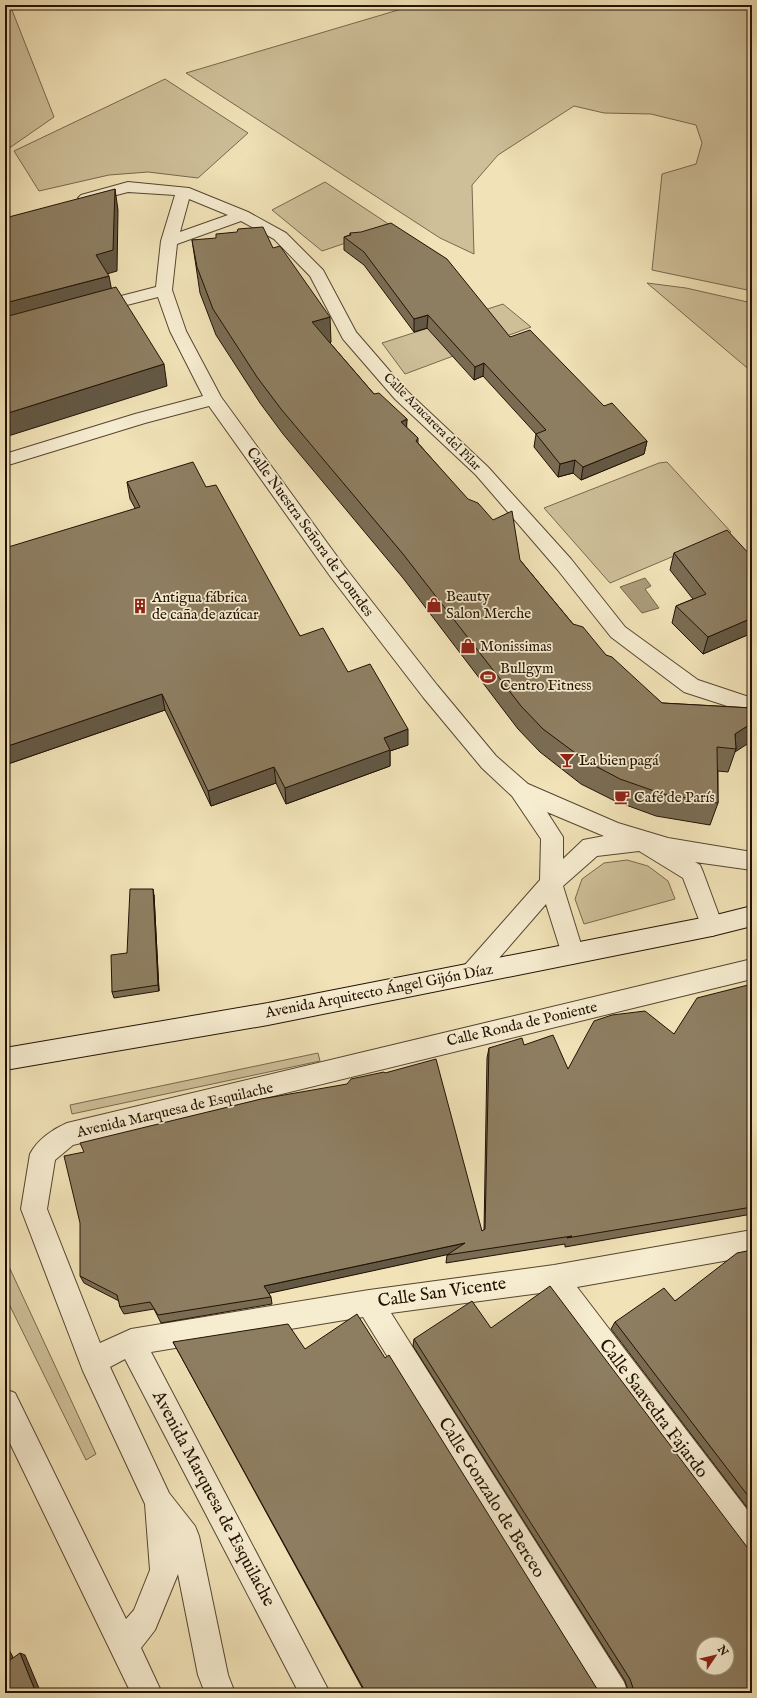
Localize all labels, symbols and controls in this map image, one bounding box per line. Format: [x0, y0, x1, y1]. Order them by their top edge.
street label: Calle Azucarera del Pilar [379, 369, 485, 475]
street label: Calle Nuestra Señora de Lourdes [242, 444, 378, 620]
place label: Beauty Salon Merche [446, 587, 531, 623]
place label: Antigua fábrica de caña de azúcar [151, 588, 259, 624]
shop icon: Beauty Salon Merche [425, 596, 443, 614]
building icon: Antigua fábrica de caña de azúcar [131, 597, 149, 615]
shop icon: Monissimas [459, 637, 477, 655]
place label: Monissimas [480, 637, 552, 656]
place label: Bullgym Centro Fitness [500, 659, 592, 695]
sports icon: Bullgym Centro Fitness [479, 668, 497, 686]
bar icon: La bien pagá [558, 751, 576, 769]
place label: La bien pagá [579, 751, 659, 770]
cafe icon: Café de París [613, 788, 631, 806]
place label: Café de París [634, 788, 715, 807]
street label: Avenida Arquitecto Ángel Gijón Díaz [263, 960, 494, 1023]
street label: Calle Ronda de Poniente [445, 997, 599, 1051]
street label: Avenida Marquesa de Esquilache [74, 1078, 275, 1142]
street label: Calle San Vicente [376, 1273, 508, 1313]
street label: Calle Saavedra Fajardo [593, 1335, 713, 1483]
street label: Avenida Marquesa de Esquilache [146, 1386, 280, 1611]
street label: Calle Gonzalo de Berceo [432, 1413, 550, 1583]
north arrow [695, 1636, 735, 1676]
text: N [713, 1642, 731, 1659]

